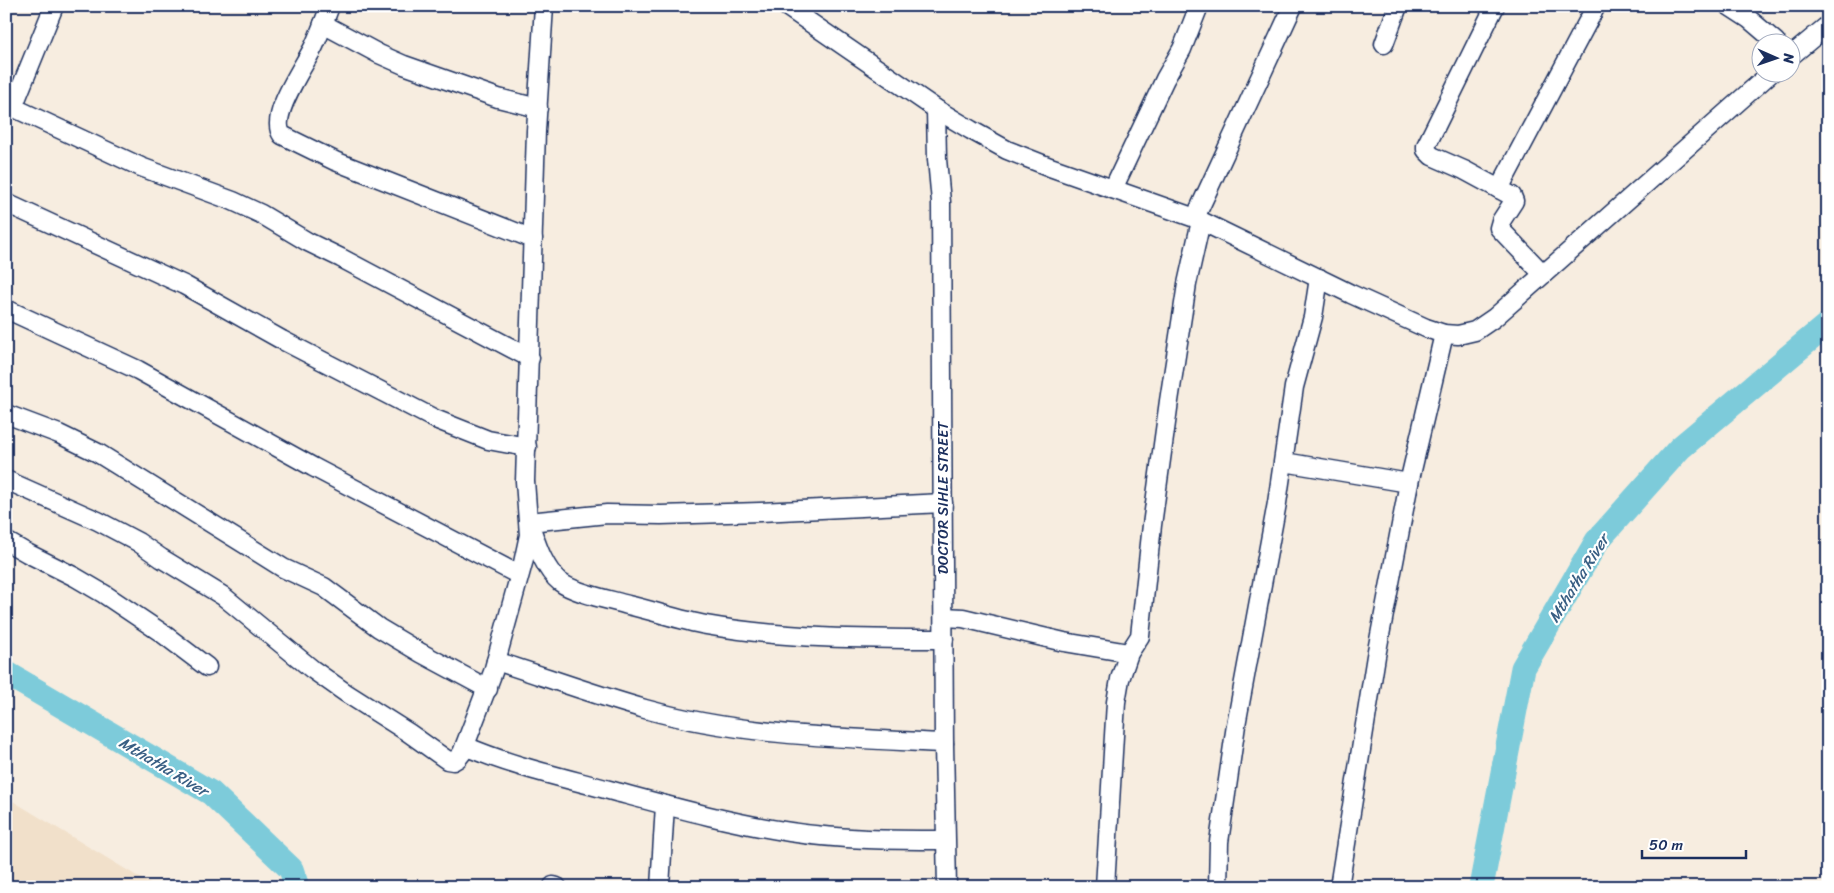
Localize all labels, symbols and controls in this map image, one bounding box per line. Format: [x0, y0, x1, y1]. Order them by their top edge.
north arrow [1752, 32, 1802, 82]
text: N [1776, 52, 1801, 64]
street label: DOCTOR SIHLE STREET [930, 421, 956, 574]
water label: Mthatha River [1540, 526, 1618, 628]
water label: Mthatha River [113, 728, 216, 806]
scale bar [1642, 828, 1745, 860]
text: 50 m [1649, 832, 1684, 858]

